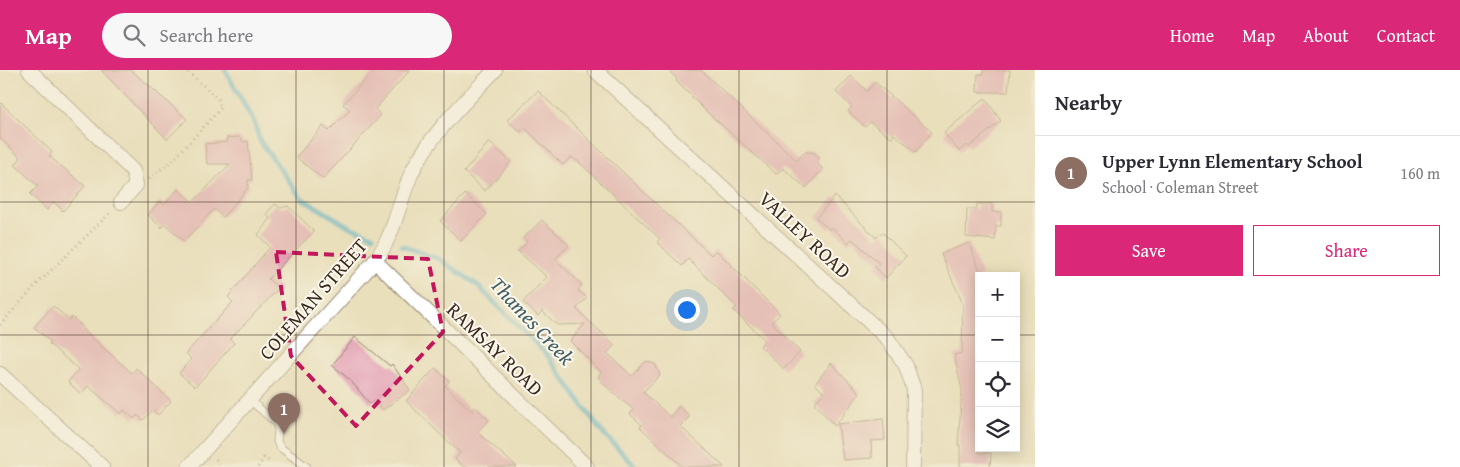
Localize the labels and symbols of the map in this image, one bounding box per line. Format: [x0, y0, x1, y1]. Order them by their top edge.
street label: VALLEY ROAD [753, 184, 858, 285]
street label: COLEMAN STREET [252, 231, 374, 366]
water label: Thames Creek [483, 269, 582, 372]
street label: RAMSAY ROAD [441, 295, 550, 402]
your location [674, 297, 700, 323]
pin: 1 [268, 393, 300, 434]

